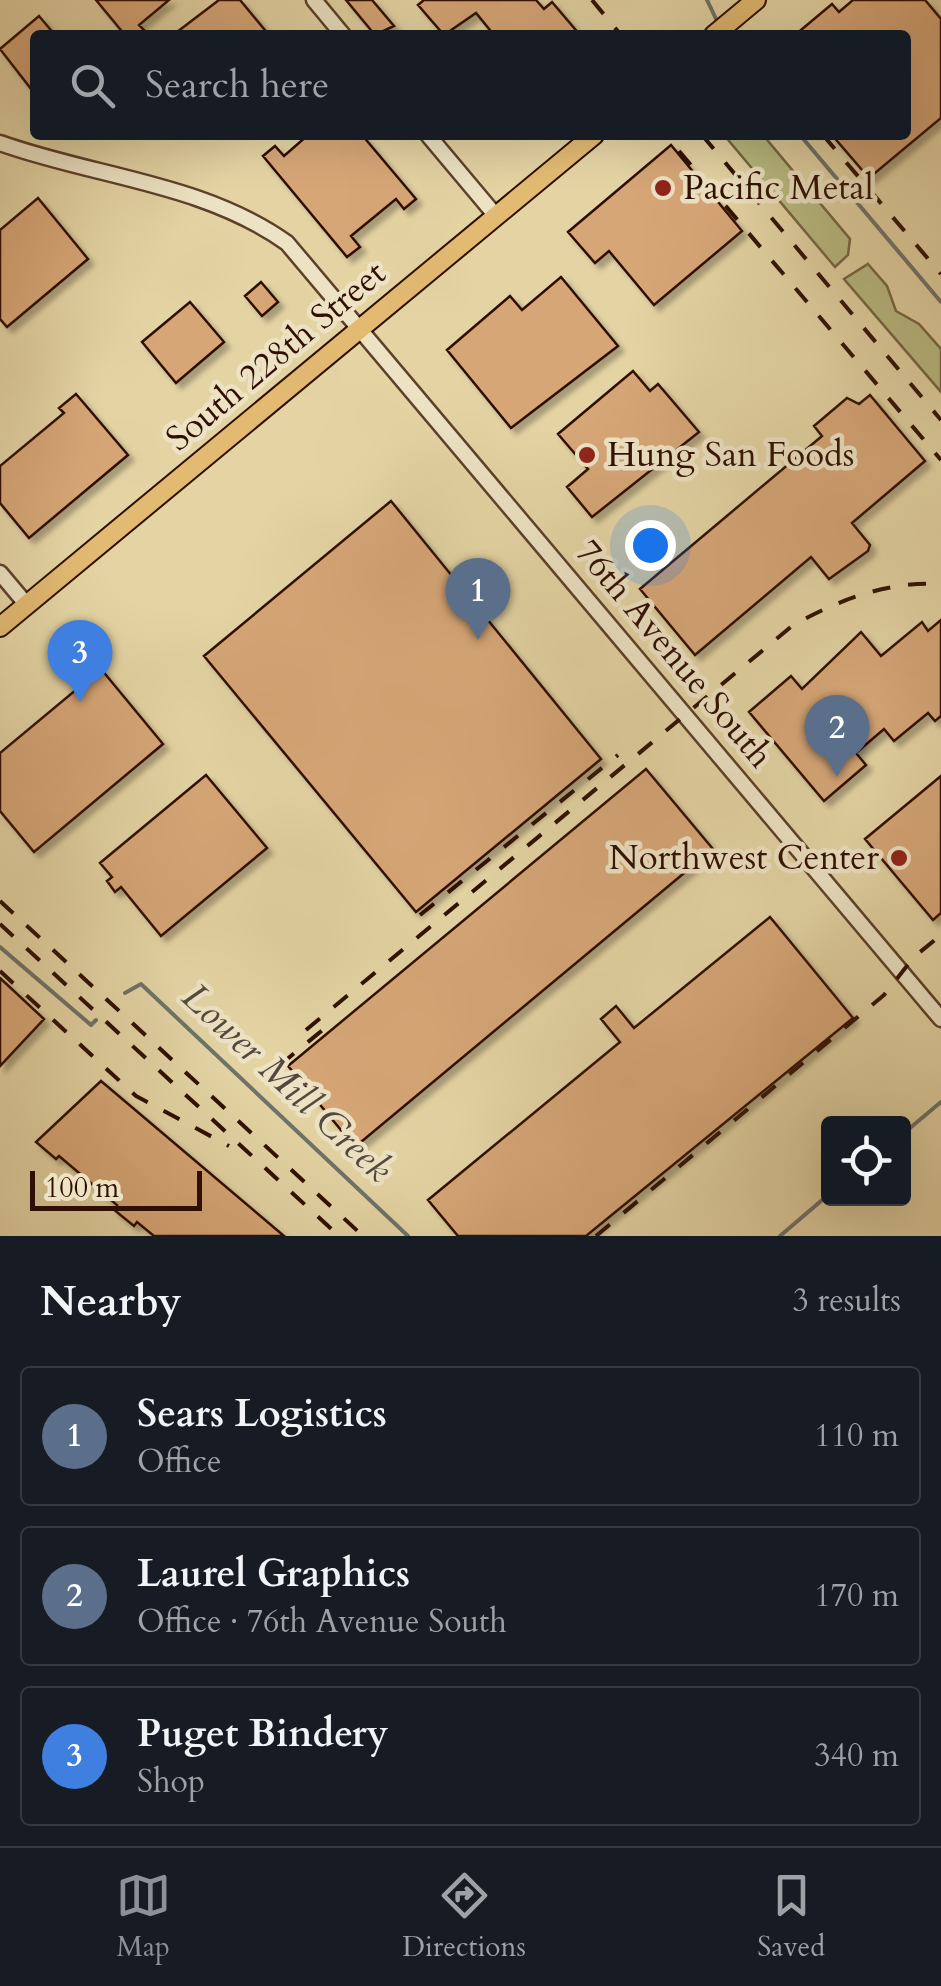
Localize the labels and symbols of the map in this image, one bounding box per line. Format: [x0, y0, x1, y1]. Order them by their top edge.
place label: Pacific Metal [683, 164, 874, 212]
marker: Pacific Metal [652, 177, 674, 199]
street label: South 228th Street [156, 250, 396, 462]
place label: Hung San Foods [607, 431, 854, 479]
marker: Hung San Foods [576, 444, 598, 466]
your location [625, 520, 676, 571]
street label: 76th Avenue South [564, 530, 784, 778]
pin: 1 [446, 558, 510, 640]
pin: 3 [48, 620, 112, 702]
pin: 2 [804, 694, 870, 777]
place label: Northwest Center [609, 834, 879, 882]
marker: Northwest Center [888, 847, 910, 869]
water label: Lower Mill Creek [170, 972, 404, 1194]
scale bar [30, 1166, 202, 1210]

